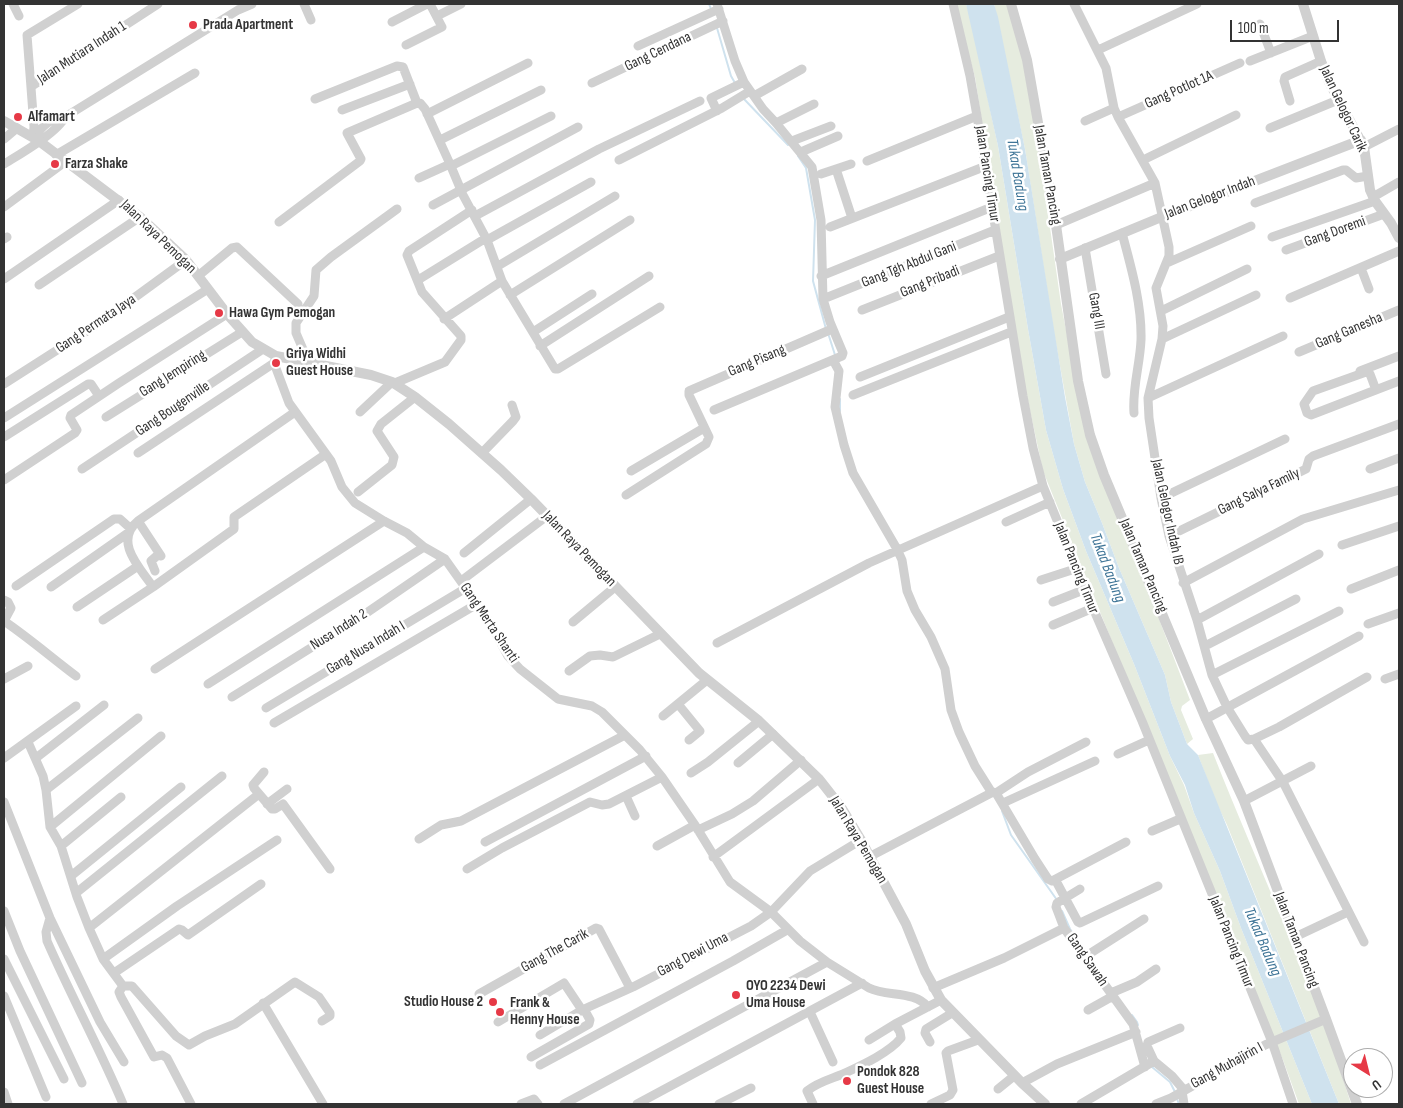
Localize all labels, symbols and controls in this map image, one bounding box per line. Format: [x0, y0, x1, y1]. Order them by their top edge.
scale bar [1233, 10, 1342, 42]
place label: Prada Apartment [203, 16, 293, 34]
street label: Jalan Mutiara Indah 1 [34, 18, 130, 88]
marker: Prada Apartment [187, 19, 199, 31]
text: 100 m [1238, 19, 1269, 38]
street label: Gang Cendana [622, 28, 694, 76]
street label: Jalan Gelogor Carik [1315, 63, 1371, 155]
street label: Gang Potlot 1A [1142, 67, 1216, 113]
place label: Alfamart [28, 108, 75, 126]
marker: Alfamart [12, 111, 24, 123]
street label: Jalan Taman Pancing [1029, 124, 1065, 226]
street label: Jalan Pancing Timur [971, 125, 1003, 223]
water label: Tukad Badung [1002, 138, 1032, 212]
place label: Farza Shake [65, 155, 128, 173]
marker: Farza Shake [49, 158, 61, 170]
street label: Jalan Gelogor Indah [1162, 172, 1258, 224]
street label: Jalan Raya Pemogan [116, 196, 200, 278]
street label: Gang Doremi [1302, 213, 1368, 251]
street label: Gang Tgh Abdul Gani [859, 238, 959, 292]
street label: Gang Pribadi [898, 262, 962, 302]
street label: Gang Permata Jaya [53, 291, 139, 357]
street label: Gang III [1084, 291, 1108, 331]
place label: Hawa Gym Pemogan [229, 304, 335, 322]
marker: Hawa Gym Pemogan [213, 307, 225, 319]
street label: Gang Ganesha [1313, 309, 1385, 353]
street label: Gang Pisang [726, 341, 788, 381]
place label: Griya Widhi Guest House [286, 345, 353, 380]
street label: Gang Jempiring [136, 346, 210, 402]
marker: Griya Widhi Guest House [270, 357, 282, 369]
street label: Gang Bougenville [132, 378, 214, 440]
street label: Jalan Gelogor Indah IB [1147, 458, 1187, 566]
street label: Gang Salya Family [1215, 464, 1303, 520]
street label: Jalan Raya Pemogan [538, 507, 620, 591]
street label: Jalan Taman Pancing [1115, 516, 1171, 616]
street label: Jalan Pancing Timur [1049, 520, 1103, 616]
water label: Tukad Badung [1085, 531, 1129, 605]
street label: Gang Merta Shanti [456, 580, 522, 666]
street label: Nusa Indah 2 [307, 605, 371, 655]
street label: Gang Nusa Indah I [323, 617, 409, 679]
street label: Jalan Raya Pemogan [825, 793, 891, 887]
street label: Jalan Taman Pancing [1270, 890, 1322, 990]
street label: Jalan Pancing Timur [1204, 894, 1258, 990]
water label: Tukad Badung [1239, 905, 1285, 979]
street label: Gang The Carik [518, 925, 592, 977]
street label: Gang Dewi Uma [654, 929, 732, 981]
street label: Gang Sawah [1062, 930, 1112, 990]
place label: OYO 2234 Dewi Uma House [746, 977, 826, 1012]
marker: OYO 2234 Dewi Uma House [730, 989, 742, 1001]
place label: Studio House 2 [404, 993, 483, 1011]
place label: Frank & Henny House [510, 994, 580, 1029]
marker: Studio House 2 [487, 996, 499, 1008]
marker: Frank & Henny House [494, 1006, 506, 1018]
street label: Gang Muhajirin I [1188, 1039, 1266, 1093]
north arrow [1343, 1048, 1393, 1098]
place label: Pondok 828 Guest House [857, 1063, 924, 1098]
marker: Pondok 828 Guest House [841, 1075, 853, 1087]
text: U [1369, 1076, 1384, 1094]

